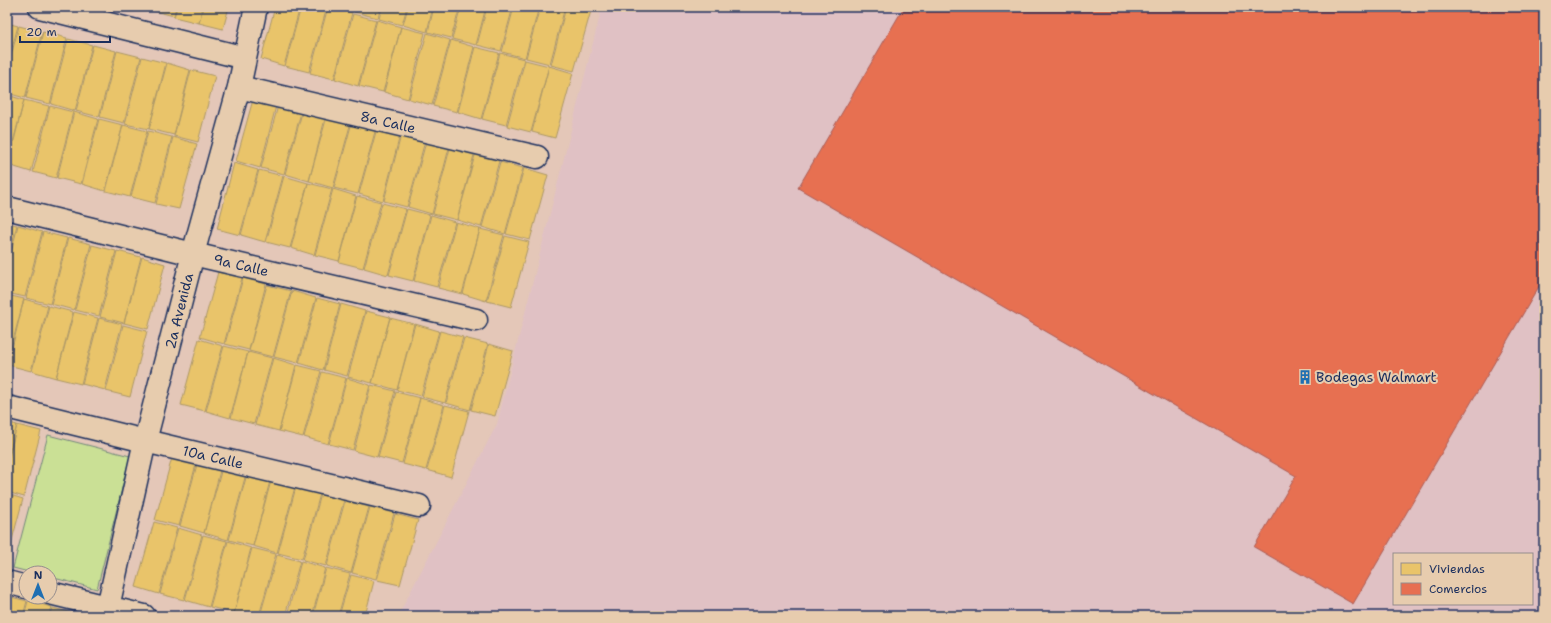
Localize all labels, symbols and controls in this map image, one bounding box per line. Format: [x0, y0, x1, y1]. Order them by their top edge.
scale bar [20, 18, 110, 44]
text: 20 m [26, 24, 57, 40]
street label: 8a Calle [359, 107, 417, 137]
street label: 9a Calle [212, 250, 270, 280]
street label: 2a Avenida [161, 271, 197, 351]
place label: Bodegas Walmart [1316, 368, 1437, 386]
building icon: Bodegas Walmart [1297, 369, 1313, 385]
street label: 10a Calle [181, 441, 245, 473]
legend [1393, 553, 1533, 605]
text: Viviendas [1429, 561, 1485, 577]
north arrow [18, 565, 58, 605]
text: N [34, 568, 43, 583]
text: Comercios [1429, 581, 1487, 597]

